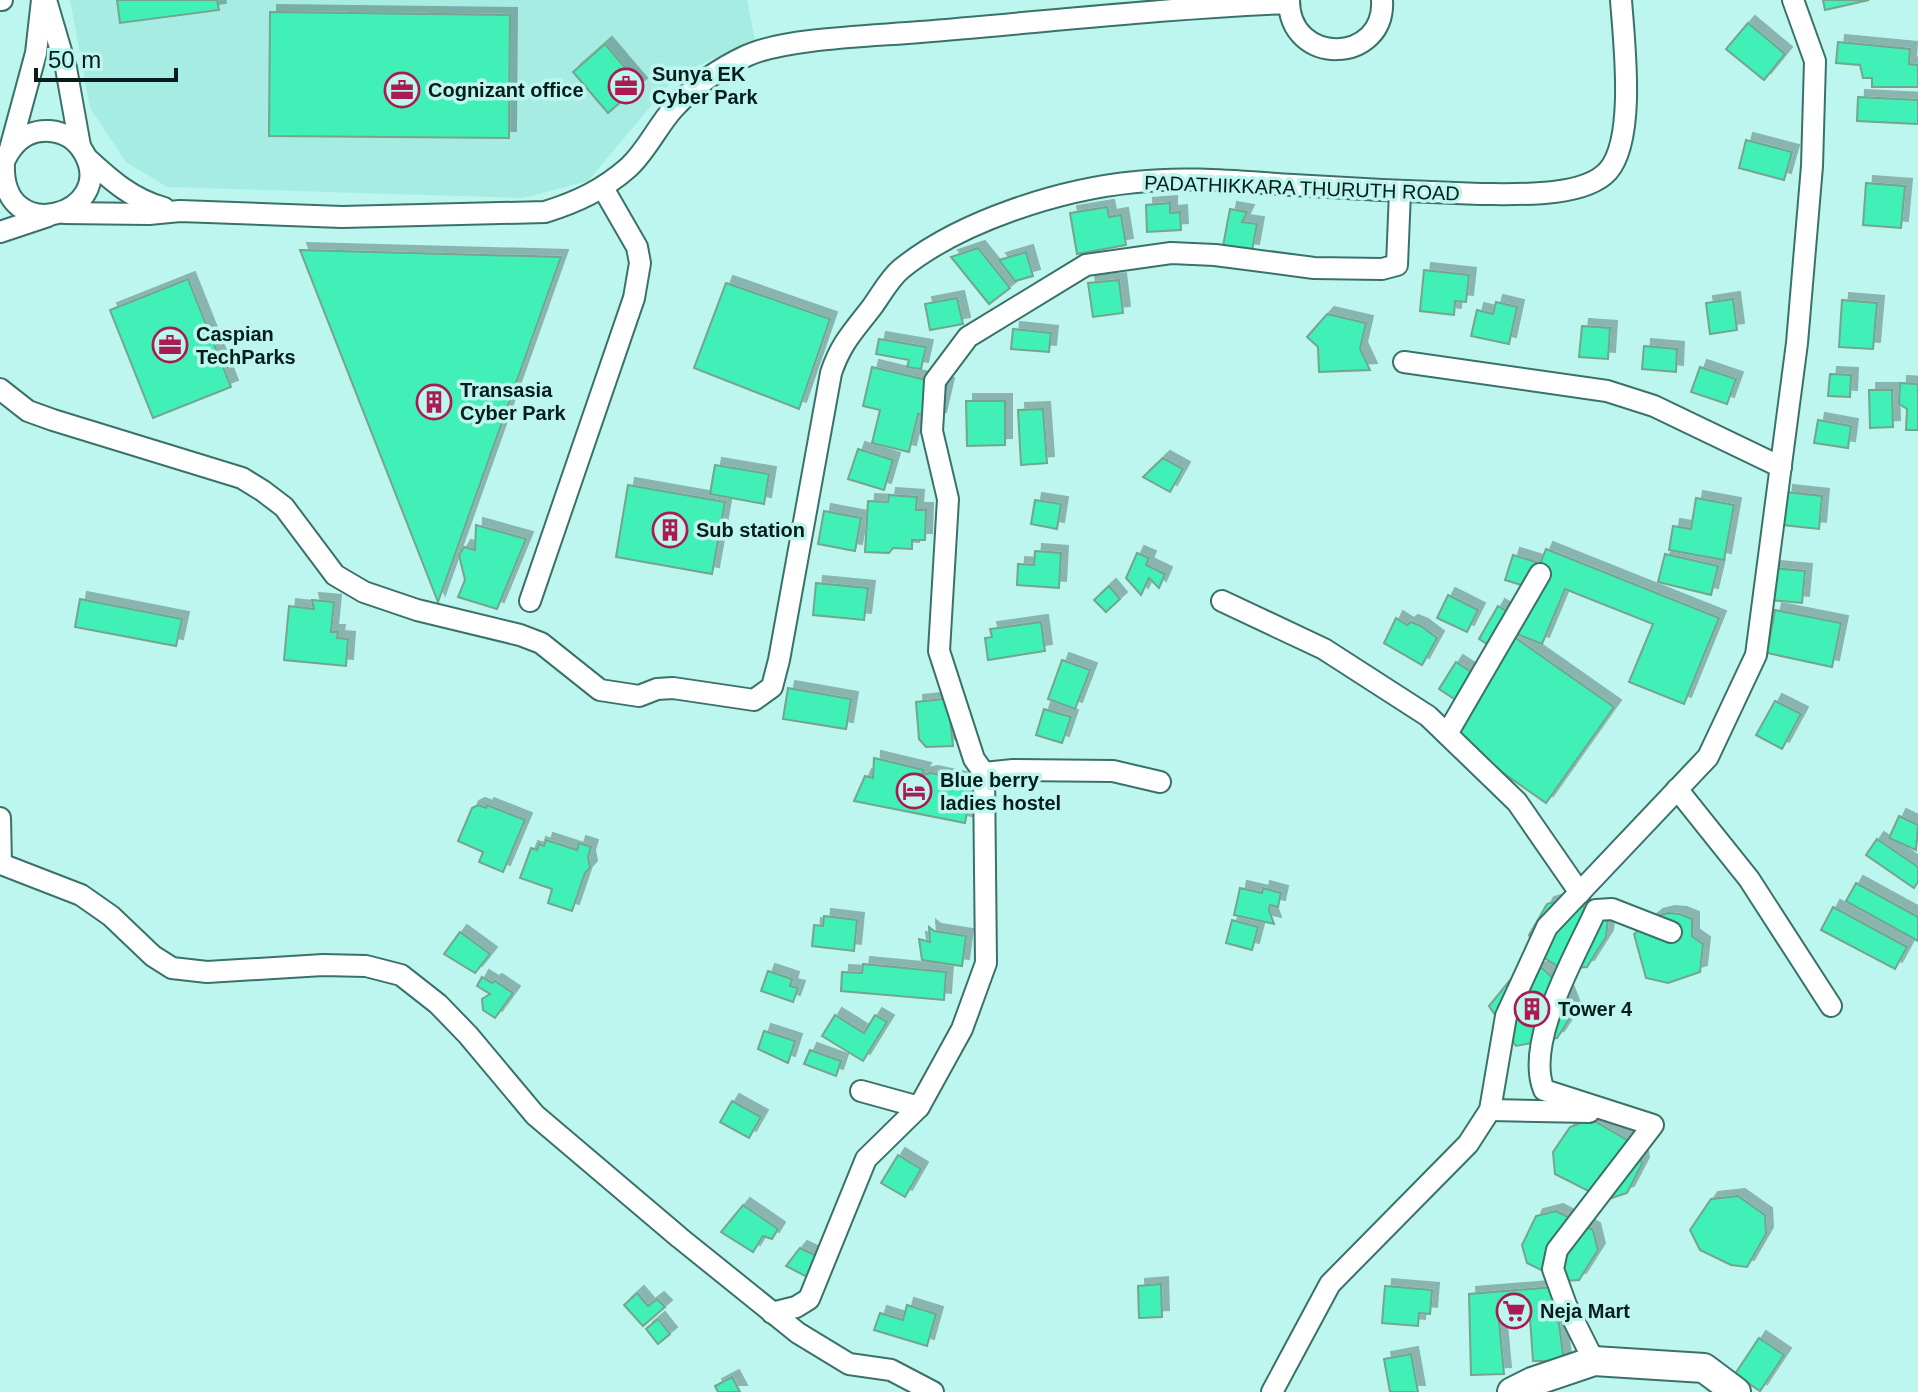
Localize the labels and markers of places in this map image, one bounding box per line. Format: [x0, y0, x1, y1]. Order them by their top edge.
place label: Sunya EK Cyber Park [652, 63, 758, 108]
office icon: Sunya EK Cyber Park [607, 67, 645, 105]
office icon: Cognizant office [383, 71, 421, 109]
place label: Cognizant office [428, 79, 584, 101]
place label: Caspian TechParks [196, 323, 296, 368]
office icon: Caspian TechParks [151, 326, 189, 364]
place label: Transasia Cyber Park [460, 379, 566, 424]
building icon: Transasia Cyber Park [415, 383, 453, 421]
building icon: Sub station [651, 511, 689, 549]
place label: Sub station [696, 519, 805, 541]
place label: Blue berry ladies hostel [940, 769, 1061, 814]
hotel icon: Blue berry ladies hostel [895, 772, 933, 810]
building icon: Tower 4 [1513, 990, 1551, 1028]
place label: Tower 4 [1558, 998, 1633, 1020]
supermarket icon: Neja Mart [1495, 1292, 1533, 1330]
place label: Neja Mart [1540, 1300, 1630, 1322]

